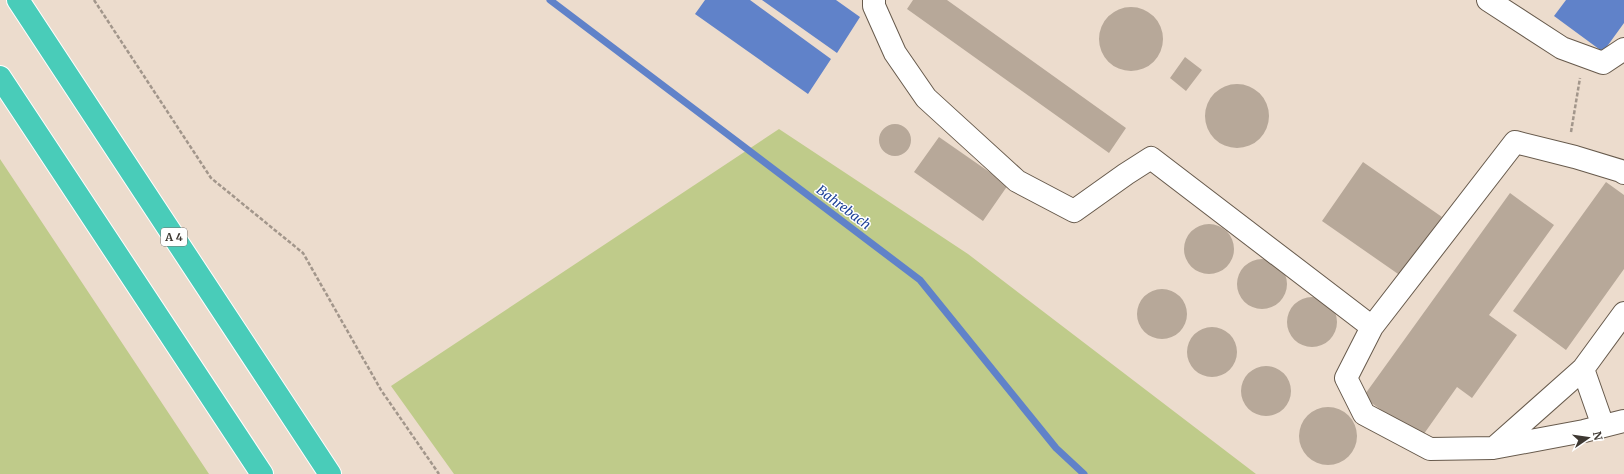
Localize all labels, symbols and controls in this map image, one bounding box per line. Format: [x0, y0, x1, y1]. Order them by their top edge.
water label: Bahrebach [813, 181, 874, 233]
road number: A 4 [161, 228, 187, 246]
north arrow [1568, 418, 1608, 458]
text: N [1590, 430, 1606, 442]

